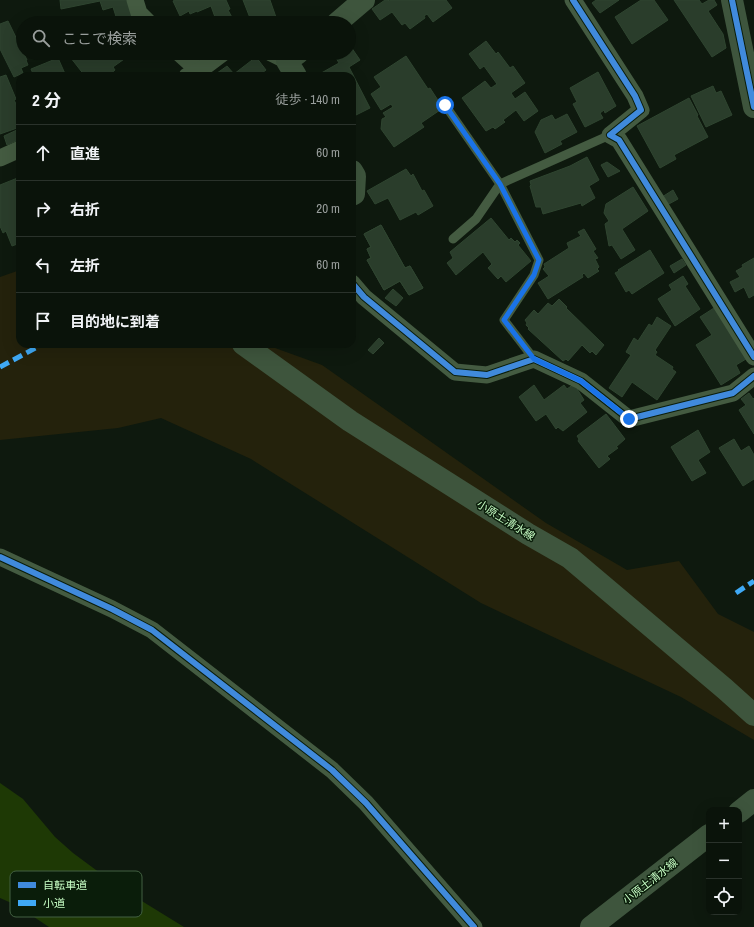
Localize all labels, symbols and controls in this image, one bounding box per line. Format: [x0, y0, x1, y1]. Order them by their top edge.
search box [16, 16, 356, 60]
icon: search [30, 27, 52, 49]
text: ここで検索 [62, 28, 137, 49]
text: 2 分 [32, 88, 61, 111]
text: 徒歩 · 140 m [275, 91, 340, 108]
route start [436, 96, 454, 114]
icon: ahead [32, 142, 54, 164]
text: 直進 [70, 143, 100, 164]
text: 60 m [316, 144, 340, 161]
icon: right [32, 198, 54, 220]
text: 右折 [70, 199, 100, 220]
text: 20 m [316, 200, 340, 217]
icon: left [32, 254, 54, 276]
text: 左折 [70, 255, 100, 276]
text: 60 m [316, 256, 340, 273]
icon: arrive [32, 310, 54, 332]
text: 目的地に到着 [70, 311, 160, 332]
route end [620, 410, 638, 428]
street label: 小原土清水線 [474, 497, 538, 543]
map controls [706, 807, 742, 915]
button: + [706, 807, 742, 843]
button: − [706, 843, 742, 879]
street label: 小原土清水線 [620, 855, 680, 907]
legend [10, 871, 142, 917]
text: 自転車道 [43, 878, 87, 892]
button: locate [706, 879, 742, 915]
text: 小道 [43, 896, 65, 910]

